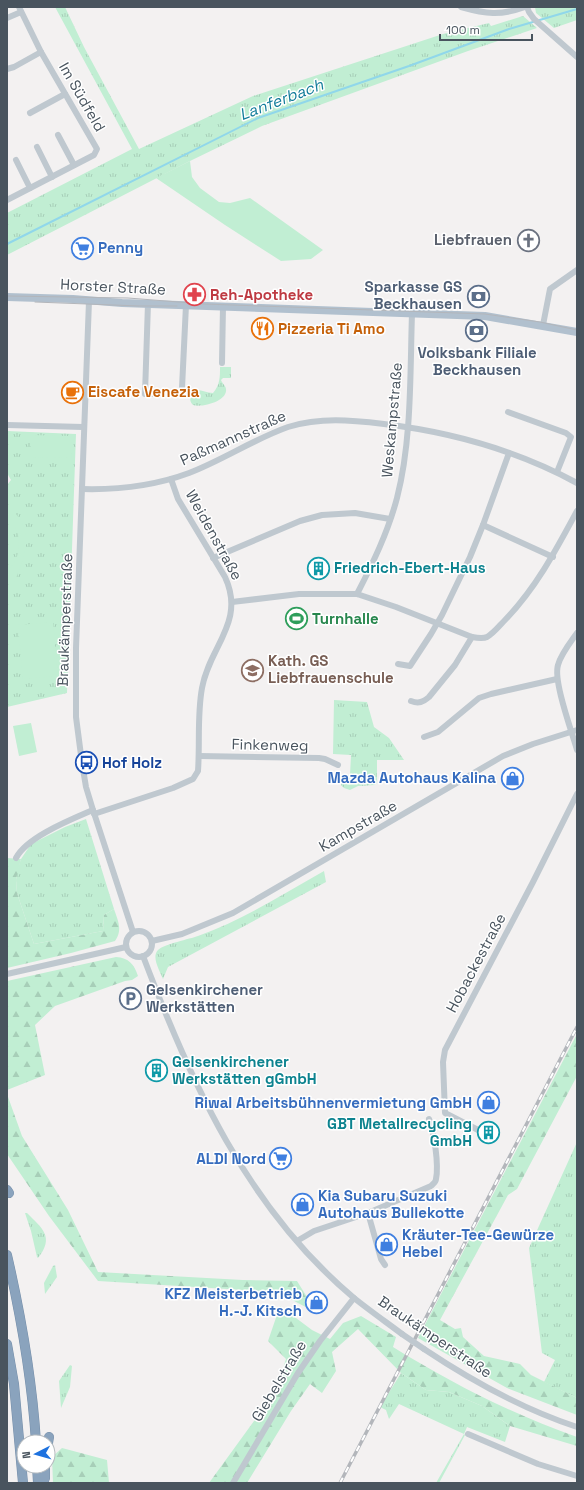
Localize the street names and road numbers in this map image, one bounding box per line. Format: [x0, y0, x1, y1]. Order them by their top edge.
street label: Im Südfeld [55, 59, 110, 135]
street label: Horster Straße [60, 274, 166, 299]
street label: Weskampstraße [377, 361, 406, 478]
street label: Paßmannstraße [177, 406, 289, 469]
street label: Weidenstraße [182, 486, 247, 583]
street label: Braukämperstraße [53, 553, 76, 687]
street label: Finkenweg [231, 734, 309, 755]
street label: Kampstraße [315, 795, 400, 856]
street label: Hobackestraße [441, 910, 510, 1016]
street label: Braukämperstraße [375, 1291, 496, 1382]
street label: Giebelstraße [247, 1336, 310, 1425]

